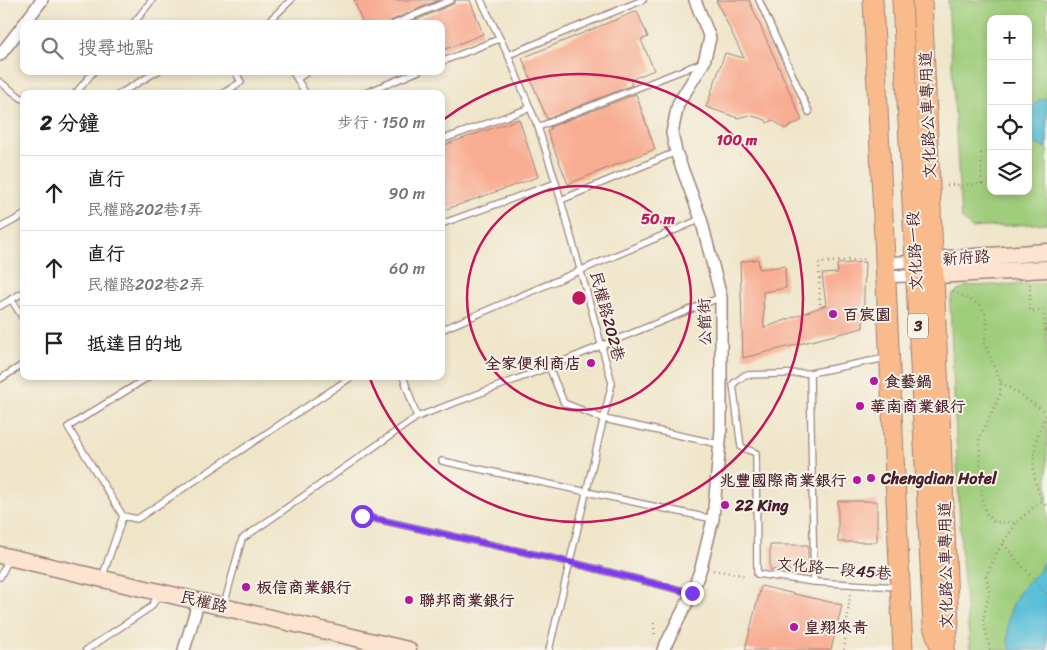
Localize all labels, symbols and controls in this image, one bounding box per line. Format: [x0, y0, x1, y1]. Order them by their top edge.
map controls [987, 15, 1032, 195]
button: + [987, 15, 1032, 60]
search box [20, 20, 445, 75]
text: 搜尋地點 [78, 31, 154, 64]
icon: search [38, 34, 66, 62]
street label: 文化路公車專用道 [911, 51, 944, 179]
button: − [987, 60, 1032, 105]
text: 2 分鐘 [40, 104, 100, 142]
button: locate [987, 105, 1032, 150]
text: 步行 · 150 m [337, 108, 425, 137]
text: 100 m [717, 127, 758, 153]
button: layers [987, 150, 1032, 195]
text: 直行 [87, 162, 125, 195]
icon: ahead [40, 179, 68, 207]
text: 90 m [389, 179, 425, 208]
text: 民權路202巷1弄 [87, 195, 202, 224]
text: 50 m [641, 206, 676, 232]
street label: 文化路一段 [898, 210, 931, 292]
text: 直行 [87, 237, 125, 270]
street label: 新府路 [941, 241, 991, 274]
icon: ahead [40, 254, 68, 282]
text: 60 m [389, 254, 425, 283]
street label: 民權路202巷 [582, 268, 634, 365]
text: 民權路202巷2弄 [87, 270, 205, 299]
centre of rings [570, 289, 588, 307]
street label: 公館街 [689, 297, 720, 346]
place label: 百宸園 [843, 300, 891, 329]
marker: 百宸園 [827, 308, 839, 320]
road number: 3 [908, 314, 928, 338]
text: 抵達目的地 [87, 327, 182, 360]
icon: arrive [40, 329, 68, 357]
place label: 全家便利商店 [485, 349, 581, 378]
marker: 全家便利商店 [585, 357, 597, 369]
place label: 食藝鍋 [884, 367, 932, 396]
marker: 食藝鍋 [868, 375, 880, 387]
place label: 華南商業銀行 [870, 392, 966, 421]
marker: 華南商業銀行 [854, 400, 866, 412]
place label: Chengdian Hotel [880, 464, 998, 493]
place label: 兆豐國際商業銀行 [719, 466, 847, 495]
marker: Chengdian Hotel [865, 472, 877, 484]
marker: 兆豐國際商業銀行 [851, 474, 863, 486]
place label: 22 King [734, 491, 789, 520]
marker: 22 King [719, 499, 731, 511]
street label: 文化路公車專用道 [930, 501, 961, 629]
route start [351, 505, 374, 528]
street label: 文化路一段45巷 [775, 549, 893, 588]
place label: 板信商業銀行 [256, 573, 352, 602]
marker: 板信商業銀行 [240, 581, 252, 593]
street label: 民權路 [177, 582, 231, 621]
route end [681, 582, 704, 605]
place label: 聯邦商業銀行 [419, 586, 515, 615]
marker: 聯邦商業銀行 [403, 594, 415, 606]
place label: 皇翔來青 [804, 613, 868, 642]
marker: 皇翔來青 [788, 621, 800, 633]

